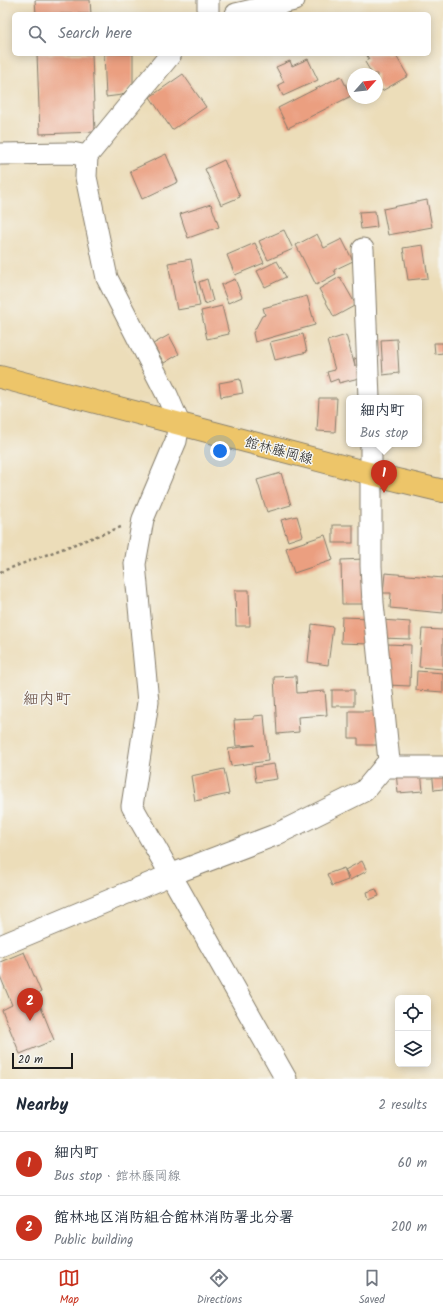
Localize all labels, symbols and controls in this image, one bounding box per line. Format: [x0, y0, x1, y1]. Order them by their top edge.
search box [12, 12, 431, 56]
text: Search here [58, 22, 132, 46]
icon: search [26, 23, 48, 45]
north arrow [347, 68, 383, 104]
popup [346, 395, 422, 447]
text: 細内町 [360, 399, 405, 423]
text: Bus stop [360, 423, 408, 444]
street label: 館林藤岡線 [242, 431, 315, 471]
your location [210, 441, 230, 461]
pin: 1 [371, 460, 397, 493]
district label: 細内町 [23, 687, 71, 712]
pin: 2 [17, 988, 43, 1021]
map controls [395, 995, 431, 1067]
button: locate [395, 995, 431, 1031]
button: layers [395, 1031, 431, 1067]
scale bar [12, 1051, 73, 1070]
text: 20 m [18, 1051, 43, 1069]
text: Nearby [16, 1092, 68, 1119]
text: 2 results [379, 1095, 427, 1116]
text: 細内町 [54, 1141, 99, 1165]
text: 1 [27, 1153, 31, 1174]
text: 60 m [398, 1153, 427, 1174]
text: Bus stop · 館林藤岡線 [54, 1166, 180, 1187]
text: 館林地区消防組合館林消防署北分署 [54, 1206, 294, 1230]
text: 2 [25, 1217, 33, 1238]
text: 200 m [391, 1217, 427, 1238]
text: Public building [54, 1230, 133, 1251]
tab: Map [58, 1267, 80, 1309]
tab: Directions [197, 1267, 242, 1309]
tab: Saved [359, 1267, 385, 1309]

